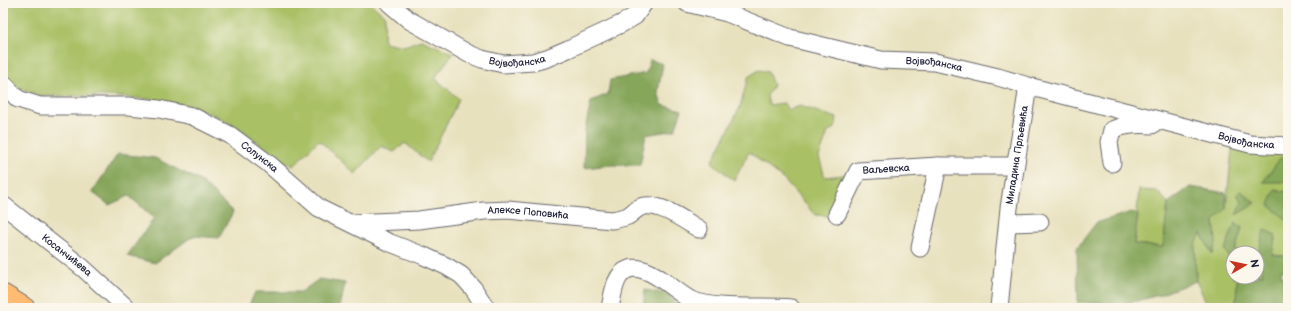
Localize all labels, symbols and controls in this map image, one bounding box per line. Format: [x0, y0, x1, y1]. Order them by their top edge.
street label: Војвођанска [488, 53, 547, 70]
street label: Војвођанска [905, 55, 964, 74]
street label: Миладина Прљевића [1004, 105, 1031, 206]
street label: Војвођанска [1217, 130, 1275, 151]
street label: Солунска [238, 139, 280, 175]
street label: Ваљевска [862, 162, 910, 177]
street label: Алексе Поповића [486, 204, 569, 222]
street label: Косанчићева [39, 232, 94, 279]
north arrow [1225, 245, 1265, 285]
text: N [1247, 258, 1261, 269]

